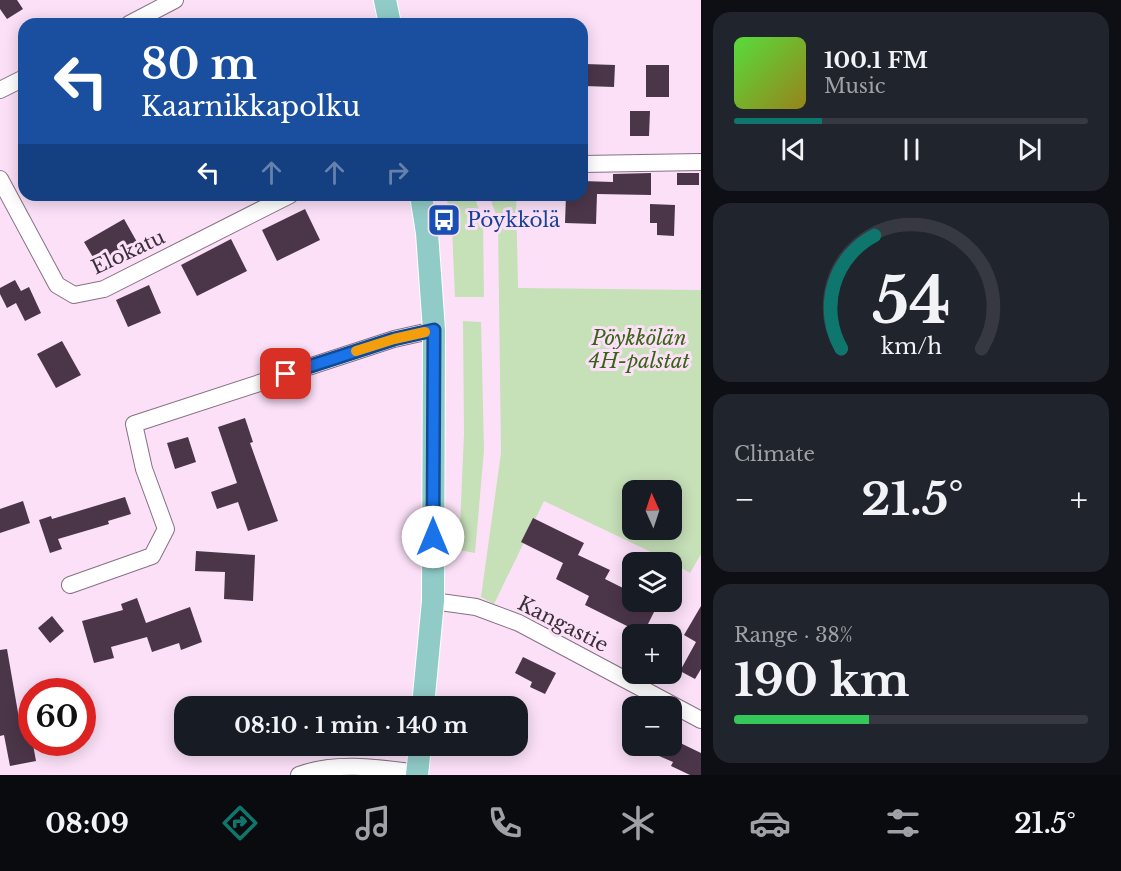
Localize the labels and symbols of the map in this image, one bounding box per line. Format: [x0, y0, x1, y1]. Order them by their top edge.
bus stop icon: Pöykkölä [426, 202, 462, 238]
place label: Pöykkölä [467, 208, 561, 232]
street label: Elokatu [87, 225, 169, 279]
park label: Pöykkölän 4H-palstat [588, 326, 690, 373]
pin [260, 348, 311, 399]
north arrow [622, 480, 682, 540]
position arrow [401, 505, 465, 569]
street label: Kangastie [514, 591, 612, 657]
speed limit sign: 60 [18, 678, 96, 756]

